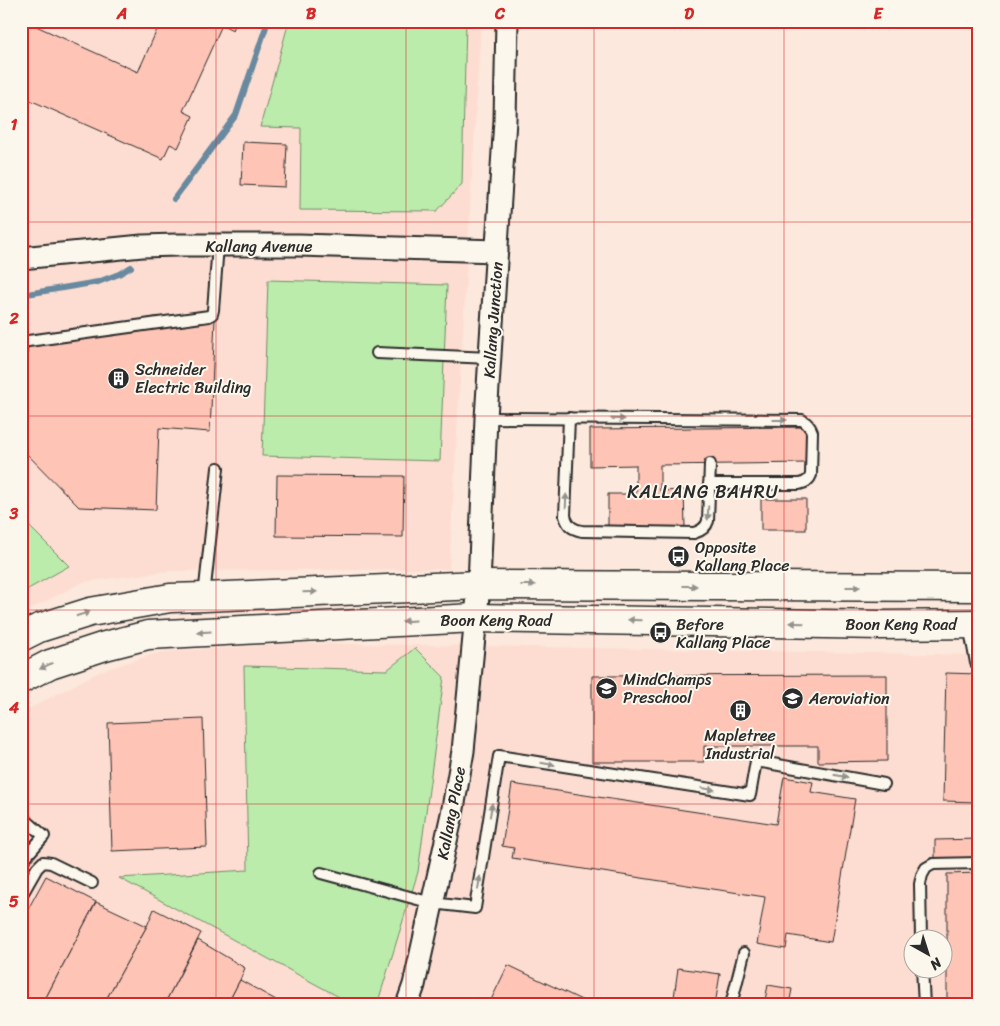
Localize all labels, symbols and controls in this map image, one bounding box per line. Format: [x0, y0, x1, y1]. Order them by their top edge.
text: A [116, 0, 127, 28]
text: B [306, 0, 317, 28]
text: C [494, 0, 506, 28]
text: D [684, 0, 694, 28]
text: E [874, 0, 884, 28]
text: 1 [11, 110, 18, 139]
street label: Kallang Avenue [206, 232, 312, 261]
street label: Kallang Junction [474, 260, 512, 379]
text: 2 [8, 304, 19, 333]
place label: Schneider Electric Building [135, 355, 251, 402]
building icon: Schneider Electric Building [107, 366, 131, 390]
one-way arrow [610, 415, 626, 423]
one-way arrow [772, 416, 788, 424]
district label: KALLANG BAHRU [627, 476, 779, 508]
one-way arrow [562, 492, 570, 508]
text: 3 [9, 499, 19, 528]
one-way arrow [704, 505, 712, 521]
place label: Opposite Kallang Place [695, 533, 789, 580]
bus stop icon: Opposite Kallang Place [667, 544, 691, 568]
one-way arrow [520, 581, 536, 589]
one-way arrow [683, 582, 699, 590]
one-way arrow [845, 583, 861, 591]
one-way arrow [302, 588, 318, 596]
street label: Boon Keng Road [440, 606, 553, 635]
one-way arrow [76, 610, 91, 618]
place label: Before Kallang Place [676, 610, 770, 657]
street label: Boon Keng Road [845, 610, 958, 639]
one-way arrow [627, 616, 643, 624]
one-way arrow [401, 618, 417, 626]
one-way arrow [789, 619, 805, 627]
bus stop icon: Before Kallang Place [648, 621, 672, 645]
one-way arrow [195, 629, 211, 637]
one-way arrow [39, 663, 53, 671]
place label: MindChamps Preschool [623, 665, 712, 712]
school or university icon: MindChamps Preschool [595, 676, 619, 700]
place label: Aeroviation [808, 684, 890, 713]
school or university icon: Aeroviation [781, 686, 805, 710]
text: 4 [8, 693, 19, 722]
building icon: Mapletree Industrial [728, 699, 752, 723]
place label: Mapletree Industrial [704, 721, 776, 768]
one-way arrow [540, 760, 556, 768]
street label: Kallang Place [428, 764, 474, 862]
one-way arrow [833, 773, 849, 781]
one-way arrow [700, 785, 716, 793]
one-way arrow [487, 802, 495, 818]
one-way arrow [475, 874, 483, 890]
text: 5 [9, 887, 19, 916]
north arrow [902, 928, 952, 978]
text: N [924, 950, 948, 977]

